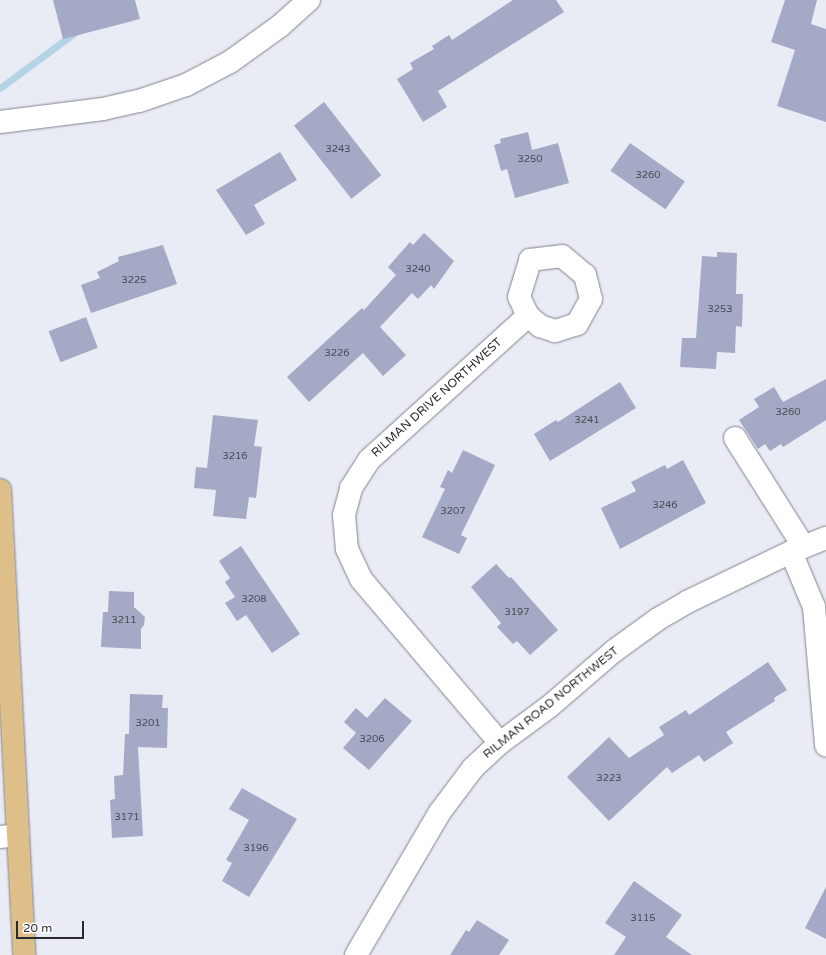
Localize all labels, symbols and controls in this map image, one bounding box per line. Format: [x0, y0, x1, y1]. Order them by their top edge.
house number: 3243 [325, 144, 351, 156]
house number: 3250 [517, 154, 543, 166]
house number: 3260 [635, 170, 661, 182]
house number: 3240 [405, 264, 431, 276]
house number: 3225 [121, 275, 147, 287]
house number: 3253 [707, 304, 733, 316]
street label: RILMAN DRIVE NORTHWEST [369, 336, 505, 460]
house number: 3226 [324, 348, 350, 360]
house number: 3260 [775, 407, 801, 419]
house number: 3241 [574, 415, 600, 427]
house number: 3216 [222, 451, 248, 463]
house number: 3246 [652, 500, 678, 512]
house number: 3207 [440, 506, 466, 518]
house number: 3208 [241, 594, 267, 606]
house number: 3197 [504, 607, 530, 619]
house number: 3211 [111, 615, 137, 627]
street label: RILMAN ROAD NORTHWEST [481, 644, 621, 762]
house number: 3201 [135, 718, 161, 730]
house number: 3206 [359, 734, 385, 746]
house number: 3223 [596, 773, 622, 785]
house number: 3171 [114, 812, 140, 824]
house number: 3196 [243, 843, 269, 855]
scale bar [18, 913, 86, 939]
house number: 3115 [630, 913, 656, 925]
text: 20 m [23, 921, 52, 935]

